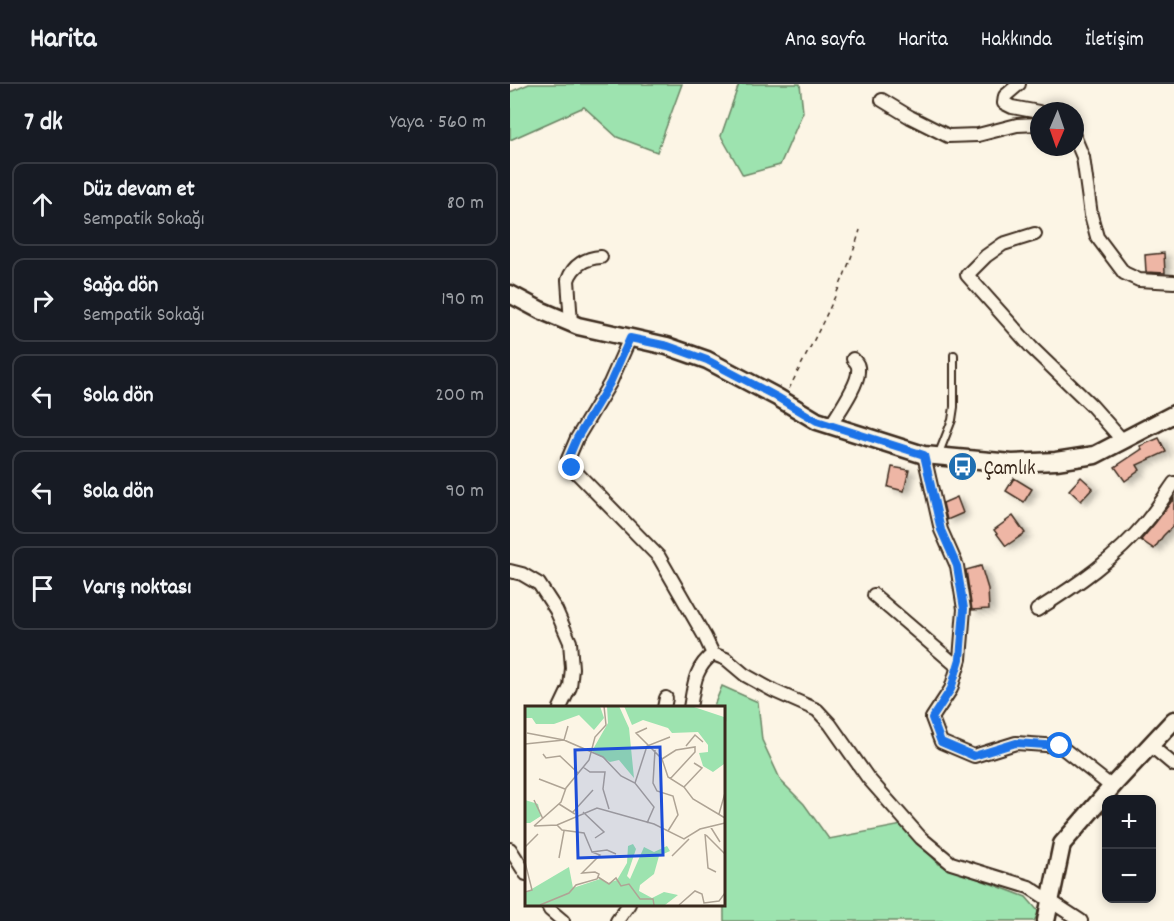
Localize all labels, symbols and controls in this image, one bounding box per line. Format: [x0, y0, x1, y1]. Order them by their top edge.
text: Harita [30, 21, 96, 61]
text: Ana sayfa [785, 26, 865, 56]
text: Harita [898, 26, 948, 56]
text: Hakkında [981, 26, 1052, 56]
text: İletişim [1085, 26, 1144, 56]
north arrow [1030, 102, 1084, 156]
text: 7 dk [24, 105, 63, 142]
text: Yaya · 560 m [390, 109, 486, 137]
text: Düz devam et [83, 175, 195, 206]
icon: ahead [26, 188, 59, 221]
text: 80 m [447, 190, 484, 218]
text: Sempatik Sokağı [83, 206, 205, 234]
text: Sağa dön [83, 271, 158, 302]
icon: right [26, 284, 59, 317]
text: 190 m [441, 286, 484, 314]
text: Sempatik Sokağı [83, 302, 205, 330]
icon: left [26, 380, 59, 413]
text: Sola dön [83, 381, 153, 412]
text: 200 m [435, 382, 484, 410]
bus stop icon: Çamlık [947, 451, 979, 483]
route end [558, 454, 584, 480]
place label: Çamlık [984, 455, 1036, 485]
icon: left [26, 476, 59, 509]
text: Sola dön [83, 477, 153, 508]
text: 90 m [446, 478, 484, 506]
icon: arrive [26, 572, 59, 605]
text: Varış noktası [83, 573, 191, 604]
inset map [525, 706, 724, 906]
route start [1046, 732, 1072, 758]
map controls [1102, 795, 1156, 903]
button: + [1102, 795, 1156, 849]
button: − [1102, 849, 1156, 903]

